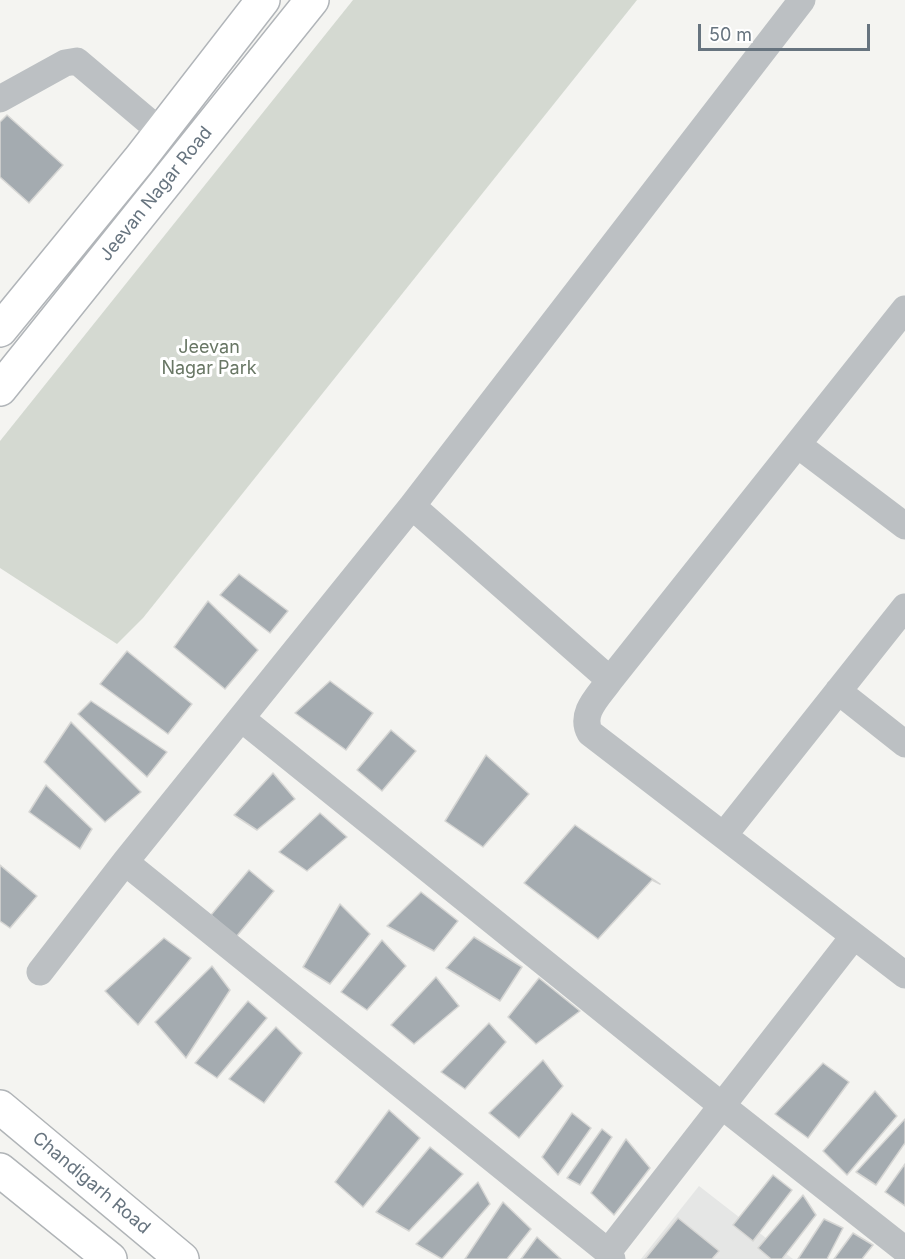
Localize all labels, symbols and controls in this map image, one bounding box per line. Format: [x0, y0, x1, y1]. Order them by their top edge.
scale bar [701, 12, 874, 50]
text: 50 m [709, 24, 752, 45]
street label: Jeevan Nagar Road [95, 122, 217, 266]
park label: Jeevan Nagar Park [161, 337, 257, 380]
street label: Chandigarh Road [28, 1127, 154, 1239]

